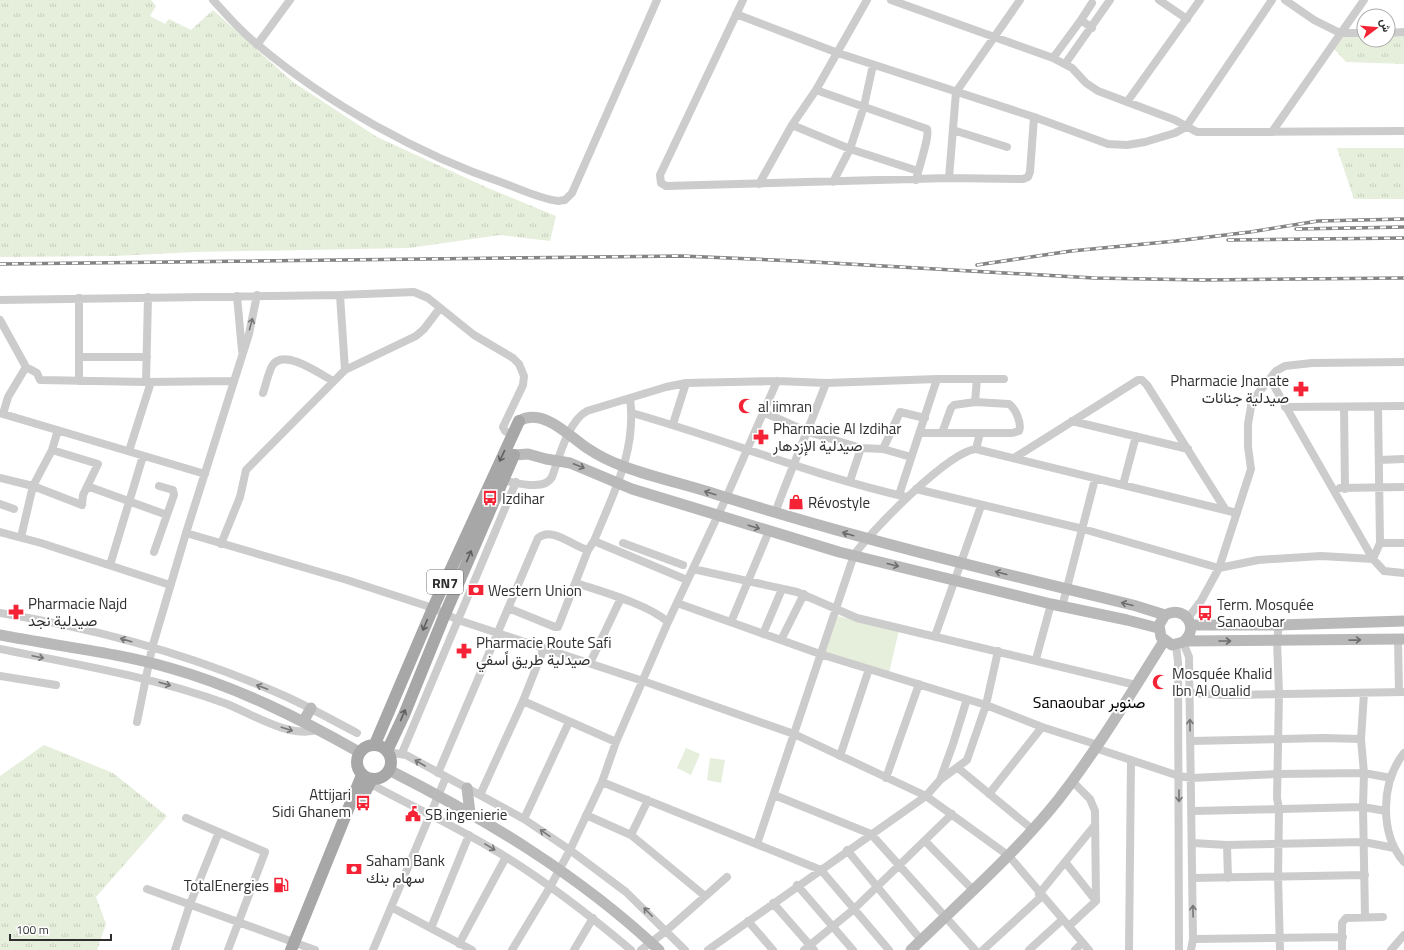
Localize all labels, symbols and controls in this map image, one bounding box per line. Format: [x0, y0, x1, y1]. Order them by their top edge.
north arrow [1356, 8, 1396, 48]
text: ش [1376, 17, 1395, 34]
one-way arrow [248, 318, 255, 331]
place label: Pharmacie Jnanate صيدلية جنانات [1170, 369, 1289, 409]
pharmacy icon: Pharmacie Jnanate صيدلية جنانات [1292, 380, 1310, 398]
place label: al iimran [758, 395, 812, 418]
mosque icon: al iimran [737, 397, 755, 415]
place label: Pharmacie Al Izdihar صيدلية الإزدهار [772, 417, 902, 457]
pharmacy icon: Pharmacie Al Izdihar صيدلية الإزدهار [752, 428, 770, 446]
one-way arrow [498, 450, 505, 462]
one-way arrow [572, 462, 584, 470]
place label: Izdihar [502, 487, 544, 510]
bus stop icon: Izdihar [481, 489, 499, 507]
one-way arrow [704, 489, 717, 496]
place label: Révostyle [808, 491, 870, 514]
shop icon: Révostyle [787, 493, 805, 511]
one-way arrow [747, 524, 760, 531]
one-way arrow [842, 529, 855, 537]
one-way arrow [466, 551, 473, 563]
one-way arrow [886, 561, 899, 569]
one-way arrow [995, 569, 1008, 576]
road number: RN7 [427, 570, 463, 594]
place label: Western Union [488, 579, 582, 602]
bank icon: Western Union [467, 581, 485, 599]
place label: Pharmacie Najd صيدلية نجد [28, 592, 127, 632]
place label: Term. Mosquée Sanaoubar [1217, 593, 1314, 633]
one-way arrow [1121, 600, 1134, 607]
pharmacy icon: Pharmacie Najd صيدلية نجد [7, 603, 25, 621]
bus stop icon: Term. Mosquée Sanaoubar [1196, 604, 1214, 622]
one-way arrow [421, 619, 429, 631]
place label: Pharmacie Route Safi صيدلية طريق اًسفي [476, 631, 611, 673]
one-way arrow [120, 636, 133, 643]
one-way arrow [1348, 636, 1361, 644]
one-way arrow [1218, 637, 1231, 645]
pharmacy icon: Pharmacie Route Safi صيدلية طريق اًسفي [455, 642, 473, 660]
one-way arrow [31, 653, 44, 661]
place label: Mosquée Khalid Ibn Al Oualid [1172, 662, 1273, 702]
mosque icon: Mosquée Khalid Ibn Al Oualid [1151, 673, 1169, 691]
one-way arrow [159, 681, 172, 688]
one-way arrow [257, 683, 269, 690]
district label: Sanaoubar صنوبر [1033, 690, 1145, 714]
one-way arrow [400, 710, 408, 722]
one-way arrow [1187, 719, 1194, 732]
one-way arrow [281, 726, 294, 733]
one-way arrow [414, 758, 426, 766]
place label: Attijari Sidi Ghanem [272, 783, 351, 823]
one-way arrow [1175, 789, 1183, 802]
bus stop icon: Attijari Sidi Ghanem [354, 794, 372, 812]
place label: SB ingenierie [425, 803, 507, 826]
public building icon: SB ingenierie [404, 805, 422, 823]
one-way arrow [540, 829, 551, 837]
one-way arrow [484, 844, 496, 852]
place label: Saham Bank سهام بنك [366, 849, 445, 889]
bank icon: Saham Bank سهام بنك [345, 860, 363, 878]
place label: TotalEnergies [184, 874, 269, 897]
fuel station icon: TotalEnergies [272, 876, 290, 894]
one-way arrow [1189, 905, 1197, 918]
one-way arrow [643, 907, 653, 917]
scale bar [10, 916, 111, 942]
text: 100 m [16, 920, 49, 939]

